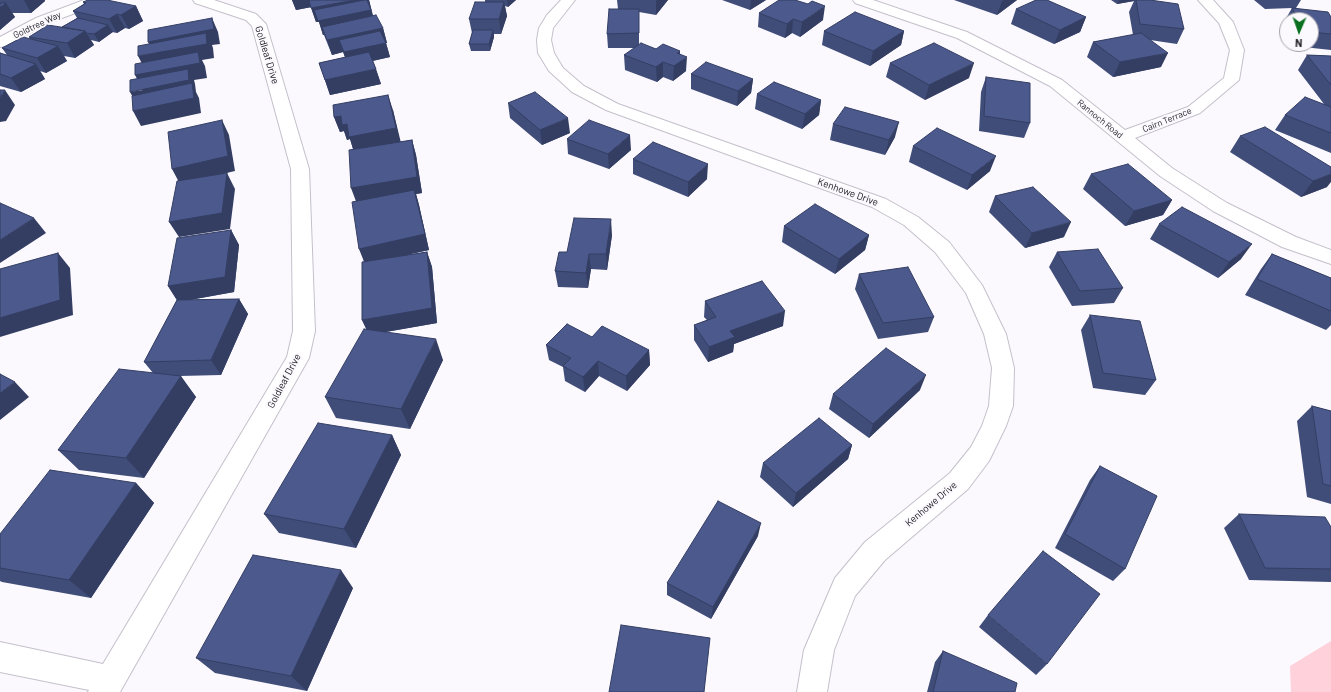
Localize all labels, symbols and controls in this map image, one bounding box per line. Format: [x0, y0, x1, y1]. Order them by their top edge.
street label: Goldtree Way [11, 9, 63, 41]
north arrow [1279, 12, 1319, 52]
street label: Goldleaf Drive [253, 25, 281, 85]
text: N [1295, 37, 1302, 50]
street label: Rannoch Road [1075, 97, 1125, 141]
street label: Cairn Terrace [1141, 105, 1193, 135]
street label: Kenhowe Drive [816, 175, 880, 209]
street label: Goldleaf Drive [265, 352, 303, 410]
street label: Kenhowe Drive [903, 479, 959, 529]

